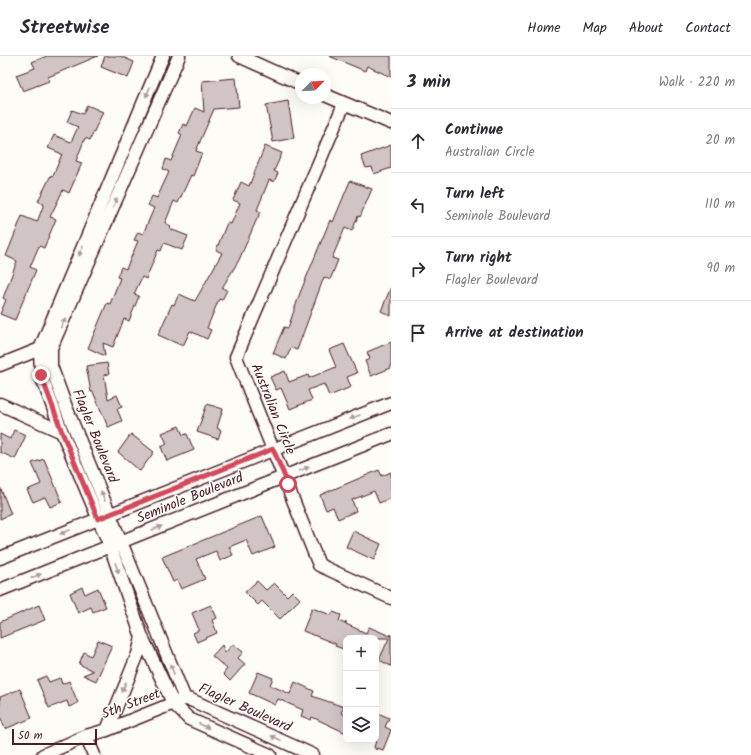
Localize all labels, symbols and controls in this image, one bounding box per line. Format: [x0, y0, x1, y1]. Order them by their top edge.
text: Streetwise [20, 13, 110, 43]
text: Home [527, 17, 561, 39]
text: Map [583, 17, 607, 39]
text: About [629, 17, 663, 39]
text: Contact [685, 17, 731, 39]
north arrow [295, 68, 331, 104]
text: 3 min [407, 69, 451, 96]
text: Walk · 220 m [659, 72, 735, 93]
one-way arrow [144, 86, 151, 98]
text: Continue [445, 118, 503, 142]
icon: ahead [407, 130, 429, 152]
text: 20 m [705, 130, 735, 151]
text: Australian Circle [445, 142, 535, 163]
text: Turn left [445, 182, 505, 206]
icon: left [407, 194, 429, 216]
text: 110 m [705, 194, 735, 215]
one-way arrow [112, 197, 118, 209]
text: Seminole Boulevard [445, 206, 550, 227]
one-way arrow [78, 245, 84, 256]
text: Turn right [445, 246, 512, 270]
icon: right [407, 258, 429, 280]
text: 90 m [707, 258, 735, 279]
text: Flagler Boulevard [445, 270, 538, 291]
one-way arrow [60, 317, 66, 329]
text: Arrive at destination [445, 321, 584, 345]
icon: arrive [407, 322, 429, 344]
street label: Australian Circle [245, 360, 302, 459]
route end [32, 366, 50, 384]
street label: Flagler Boulevard [66, 386, 124, 487]
one-way arrow [349, 414, 360, 420]
street label: Seminole Boulevard [133, 466, 248, 529]
one-way arrow [298, 466, 309, 472]
route start [279, 475, 297, 493]
one-way arrow [99, 490, 105, 502]
one-way arrow [152, 524, 164, 530]
one-way arrow [58, 530, 70, 536]
one-way arrow [115, 562, 121, 574]
one-way arrow [31, 572, 43, 578]
map controls [343, 635, 379, 743]
button: + [343, 635, 379, 671]
one-way arrow [168, 663, 174, 675]
button: − [343, 671, 379, 707]
street label: Flagler Boulevard [195, 678, 296, 739]
street label: 5th Street [98, 682, 164, 725]
one-way arrow [121, 682, 127, 694]
button: layers [343, 707, 379, 743]
one-way arrow [198, 723, 210, 729]
scale bar [12, 727, 97, 746]
text: 50 m [18, 727, 43, 745]
one-way arrow [270, 735, 281, 741]

